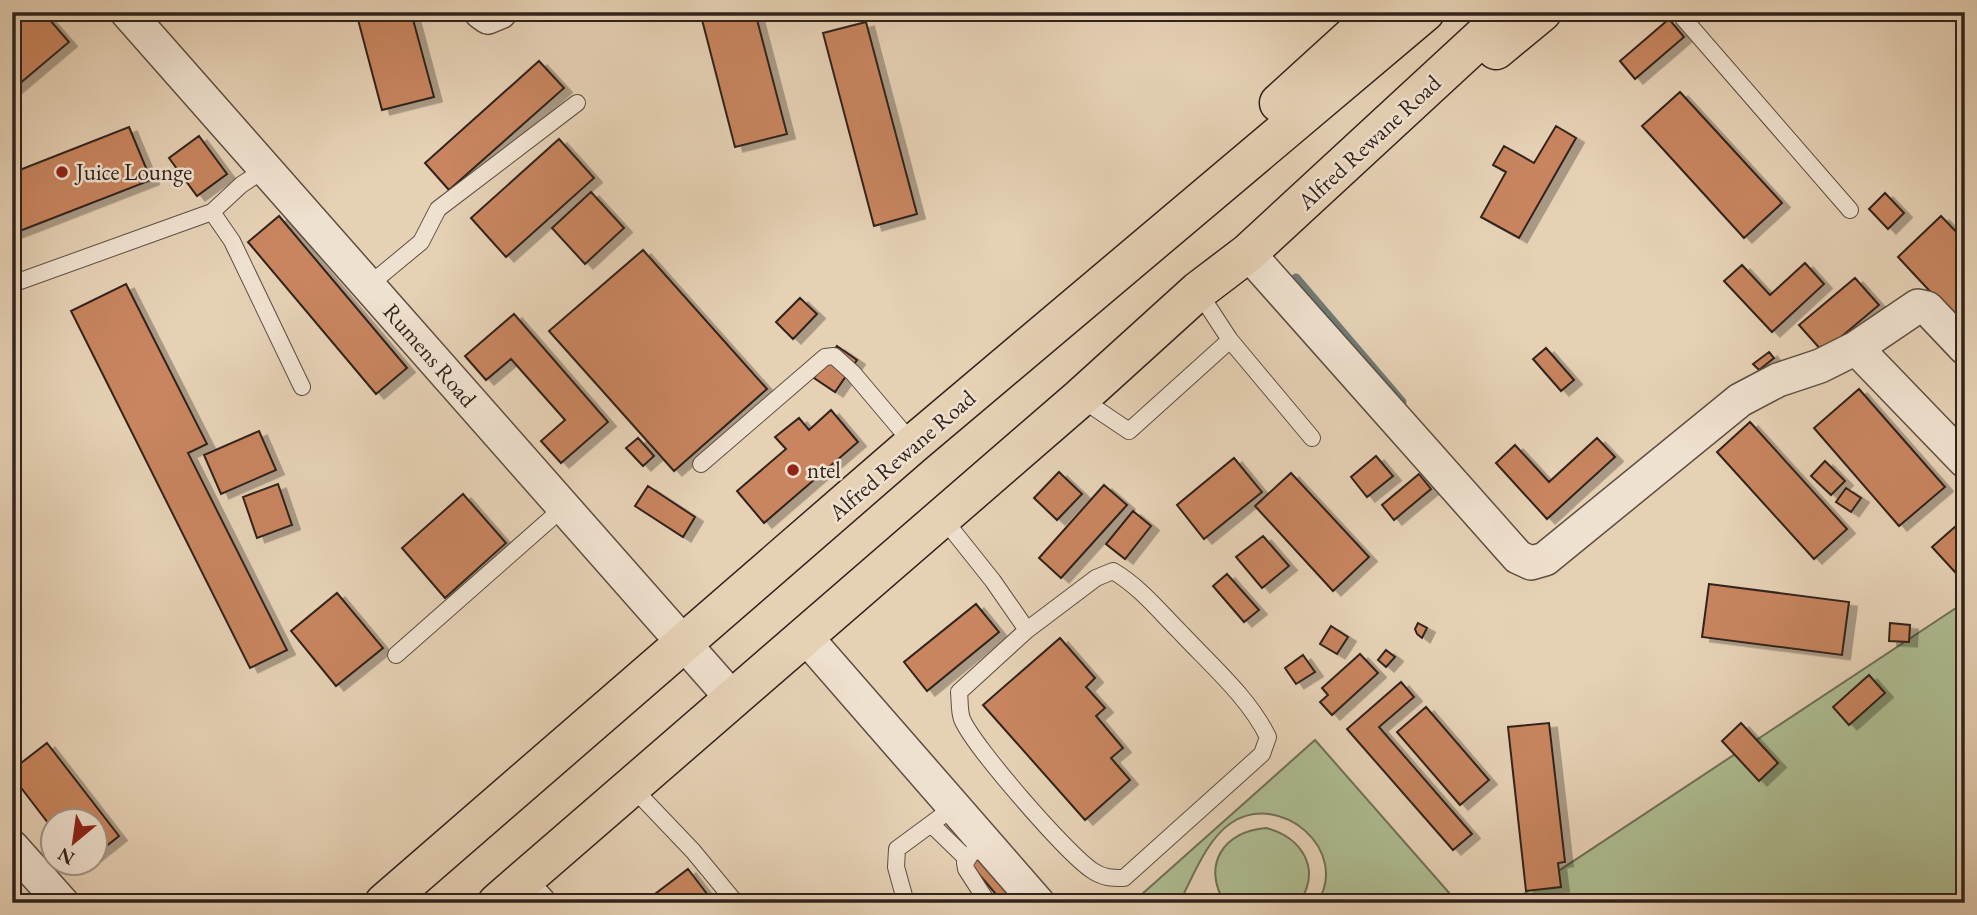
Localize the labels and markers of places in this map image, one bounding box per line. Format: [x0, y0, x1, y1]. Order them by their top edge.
place label: Juice Lounge [74, 157, 192, 187]
marker: Juice Lounge [54, 164, 70, 180]
place label: ntel [807, 455, 841, 485]
marker: ntel [785, 462, 801, 478]

